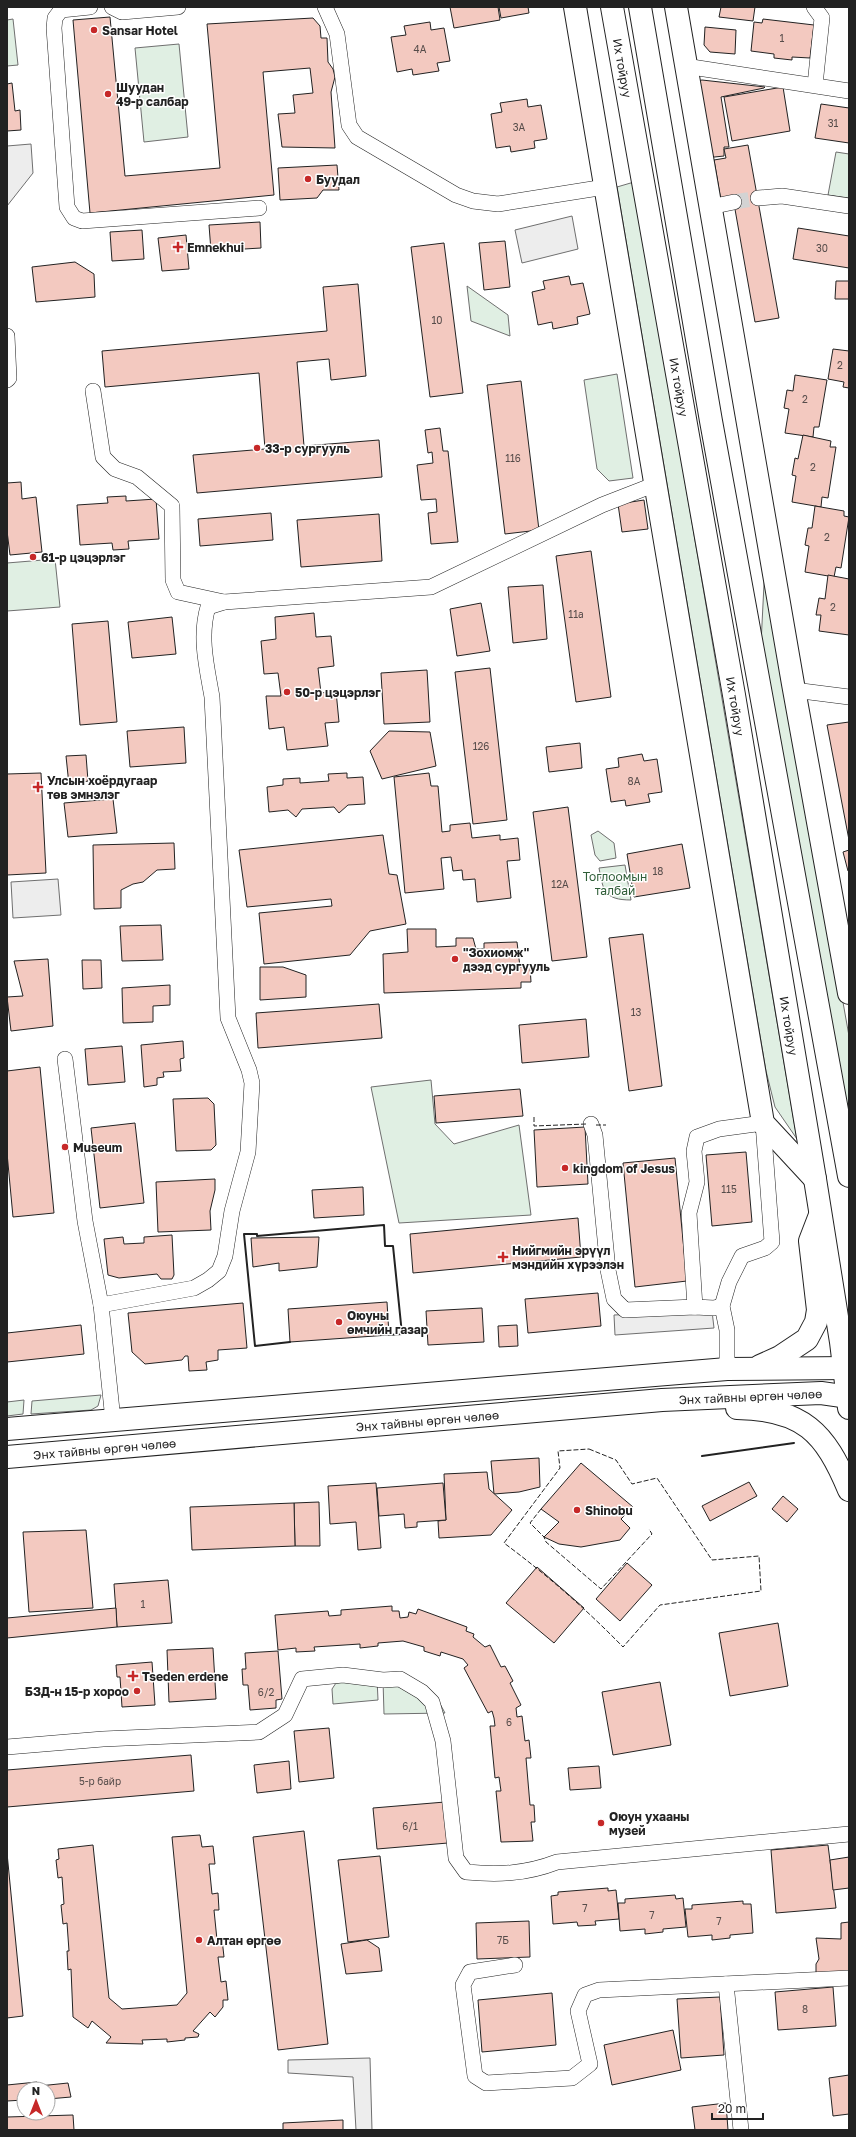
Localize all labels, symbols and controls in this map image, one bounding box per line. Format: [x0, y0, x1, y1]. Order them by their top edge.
place label: Sansar Hotel [102, 23, 178, 38]
marker: Sansar Hotel [89, 25, 99, 35]
house number: 1 [780, 32, 785, 44]
street label: Их тойруу [610, 37, 635, 99]
house number: 4А [414, 43, 427, 55]
place label: Шуудан 49-р салбар [116, 80, 189, 109]
marker: Шуудан 49-р салбар [103, 89, 113, 99]
house number: 31 [828, 117, 838, 129]
house number: 3А [513, 121, 526, 133]
place label: Буудал [316, 172, 360, 187]
marker: Буудал [303, 174, 313, 184]
place label: Emnekhui [187, 240, 244, 255]
marker: Emnekhui [172, 241, 184, 253]
house number: 30 [816, 242, 828, 254]
house number: 10 [431, 314, 443, 326]
street label: Их тойруу [667, 356, 692, 418]
house number: 2 [837, 359, 843, 371]
house number: 2 [802, 393, 808, 405]
place label: 33-р сургууль [265, 441, 350, 456]
marker: 33-р сургууль [252, 443, 262, 453]
house number: 116 [505, 452, 521, 464]
house number: 2 [810, 461, 816, 473]
house number: 2 [824, 531, 830, 543]
place label: 61-р цэцэрлэг [41, 550, 126, 565]
marker: 61-р цэцэрлэг [28, 552, 38, 562]
house number: 2 [830, 601, 836, 613]
house number: 11а [568, 608, 584, 620]
street label: Их тойруу [723, 675, 748, 737]
place label: 50-р цэцэрлэг [295, 685, 381, 700]
marker: 50-р цэцэрлэг [282, 687, 292, 697]
house number: 126 [473, 740, 489, 752]
place label: Улсын хоёрдугаар төв эмнэлэг [47, 773, 158, 802]
house number: 8А [628, 775, 641, 787]
marker: Улсын хоёрдугаар төв эмнэлэг [32, 781, 44, 793]
house number: 18 [653, 865, 663, 877]
park label: Тоглоомын талбай [583, 869, 647, 898]
house number: 12А [551, 878, 569, 890]
place label: "Зохиомж" дээд сургууль [463, 945, 550, 974]
marker: "Зохиомж" дээд сургууль [450, 954, 460, 964]
street label: Их тойруу [777, 995, 802, 1057]
house number: 13 [631, 1006, 641, 1018]
place label: Museum [73, 1140, 122, 1155]
marker: Museum [60, 1142, 70, 1152]
place label: kingdom of Jesus [573, 1161, 675, 1176]
marker: kingdom of Jesus [560, 1163, 570, 1173]
house number: 115 [721, 1183, 737, 1195]
place label: Нийгмийн эрүүл мэндийн хүрээлэн [512, 1243, 624, 1272]
marker: Нийгмийн эрүүл мэндийн хүрээлэн [497, 1251, 509, 1263]
place label: Оюуны өмчийн газар [347, 1308, 429, 1337]
marker: Оюуны өмчийн газар [334, 1317, 344, 1327]
street label: Энх тайвны өргөн чөлөө [678, 1385, 822, 1407]
street label: Энх тайвны өргөн чөлөө [355, 1407, 500, 1434]
street label: Энх тайвны өргөн чөлөө [32, 1435, 177, 1462]
place label: Shinobu [585, 1503, 633, 1518]
marker: Shinobu [572, 1505, 582, 1515]
house number: 1 [141, 1598, 146, 1610]
place label: Tseden erdene [142, 1669, 228, 1684]
marker: Tseden erdene [127, 1670, 139, 1682]
place label: БЗД-н 15-р хороо [25, 1684, 129, 1699]
marker: БЗД-н 15-р хороо [132, 1686, 142, 1696]
house number: 6/2 [258, 1686, 275, 1698]
house number: 6 [506, 1716, 512, 1728]
house number: 5-р байр [79, 1775, 121, 1787]
place label: Оюун ухааны музей [609, 1809, 689, 1838]
marker: Оюун ухааны музей [596, 1818, 606, 1828]
house number: 6/1 [402, 1820, 418, 1832]
house number: 7 [582, 1902, 588, 1914]
house number: 7 [649, 1909, 655, 1921]
house number: 7 [716, 1915, 722, 1927]
place label: Алтан өргөө [207, 1933, 282, 1948]
house number: 7Б [497, 1934, 509, 1946]
marker: Алтан өргөө [194, 1935, 204, 1945]
house number: 8 [802, 2003, 808, 2015]
north arrow [16, 2081, 56, 2121]
text: N [32, 2084, 40, 2097]
scale bar [712, 2095, 763, 2121]
text: 20 m [718, 2101, 746, 2116]

